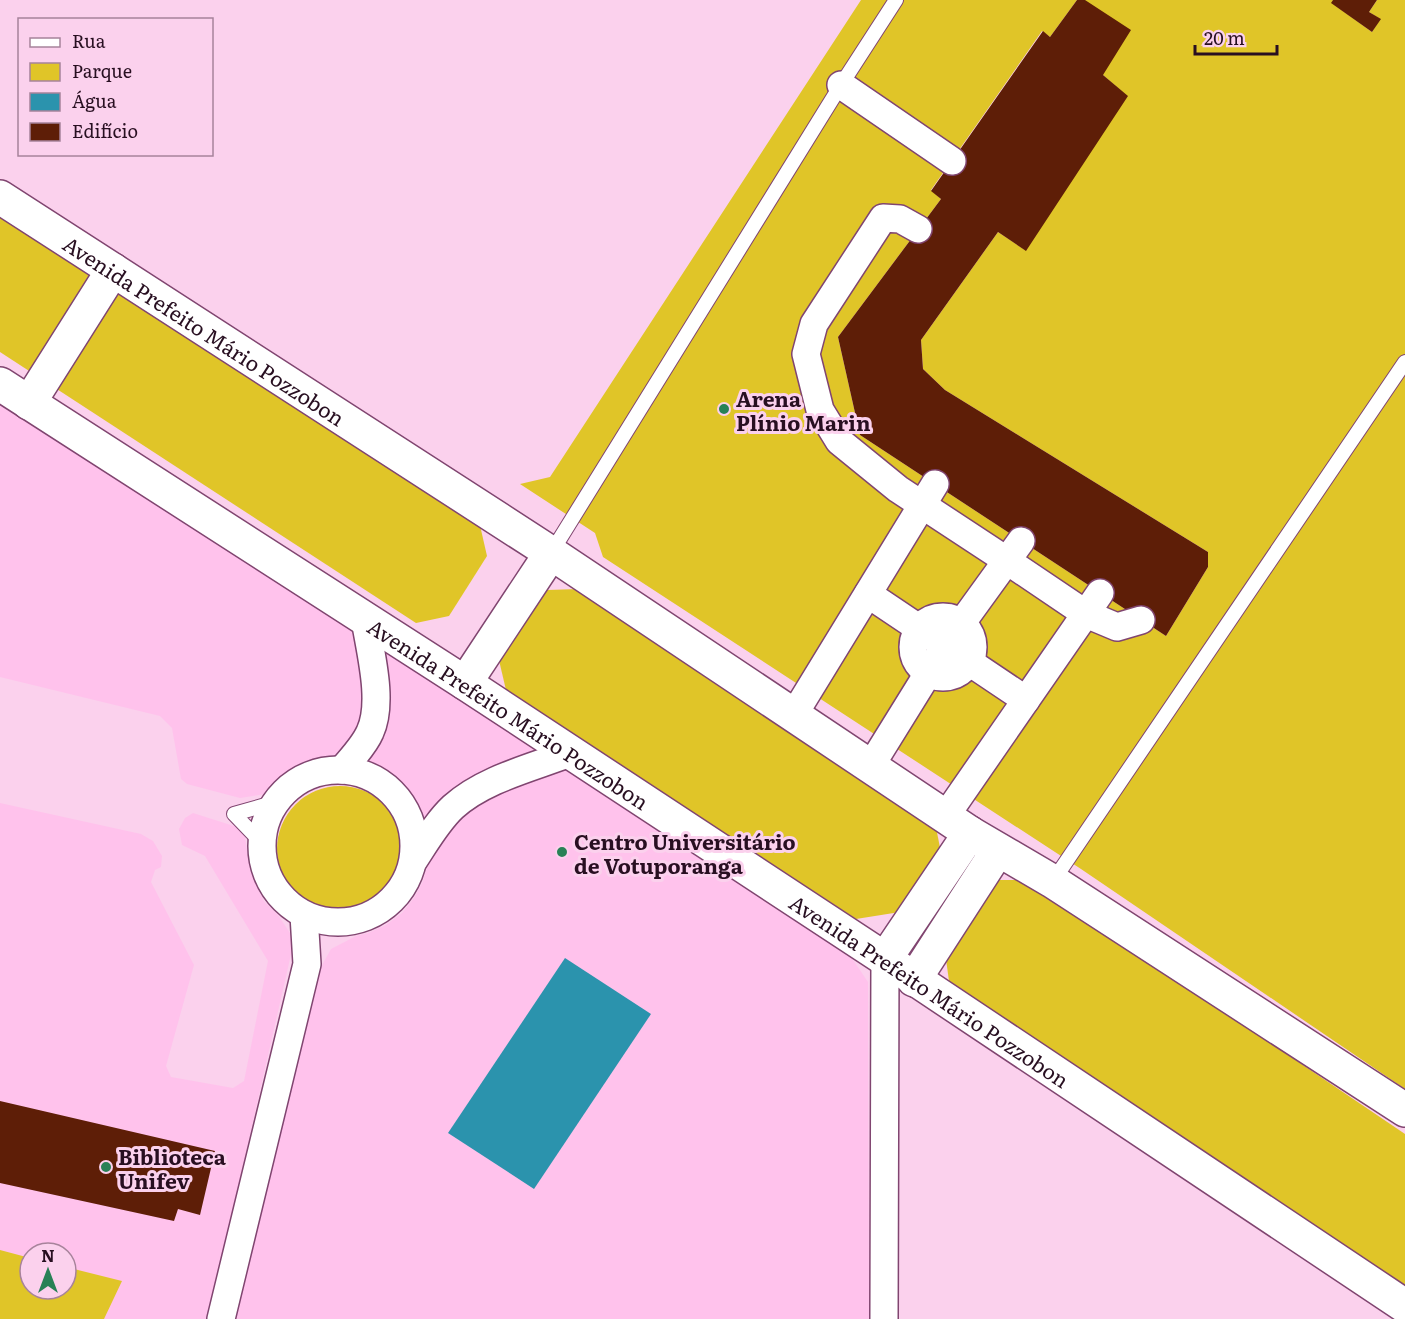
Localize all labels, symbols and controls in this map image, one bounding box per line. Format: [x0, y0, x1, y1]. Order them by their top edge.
legend [18, 18, 213, 156]
scale bar [1195, 18, 1278, 56]
text: 20 m [1204, 24, 1245, 51]
text: Rua [72, 27, 106, 54]
text: Parque [72, 57, 132, 84]
text: Água [72, 87, 117, 114]
text: Edifício [72, 117, 138, 144]
street label: Avenida Prefeito Mário Pozzobon [58, 227, 352, 432]
place label: Arena Plínio Marin [736, 382, 871, 437]
marker: Arena Plínio Marin [717, 402, 731, 416]
street label: Avenida Prefeito Mário Pozzobon [363, 610, 656, 816]
place label: Centro Universitário de Votuporanga [574, 825, 796, 880]
marker: Centro Universitário de Votuporanga [555, 845, 569, 859]
street label: Avenida Prefeito Mário Pozzobon [784, 885, 1076, 1094]
place label: Biblioteca Unifev [118, 1140, 227, 1195]
marker: Biblioteca Unifev [99, 1160, 113, 1174]
north arrow [18, 1241, 78, 1301]
text: N [41, 1243, 55, 1267]

